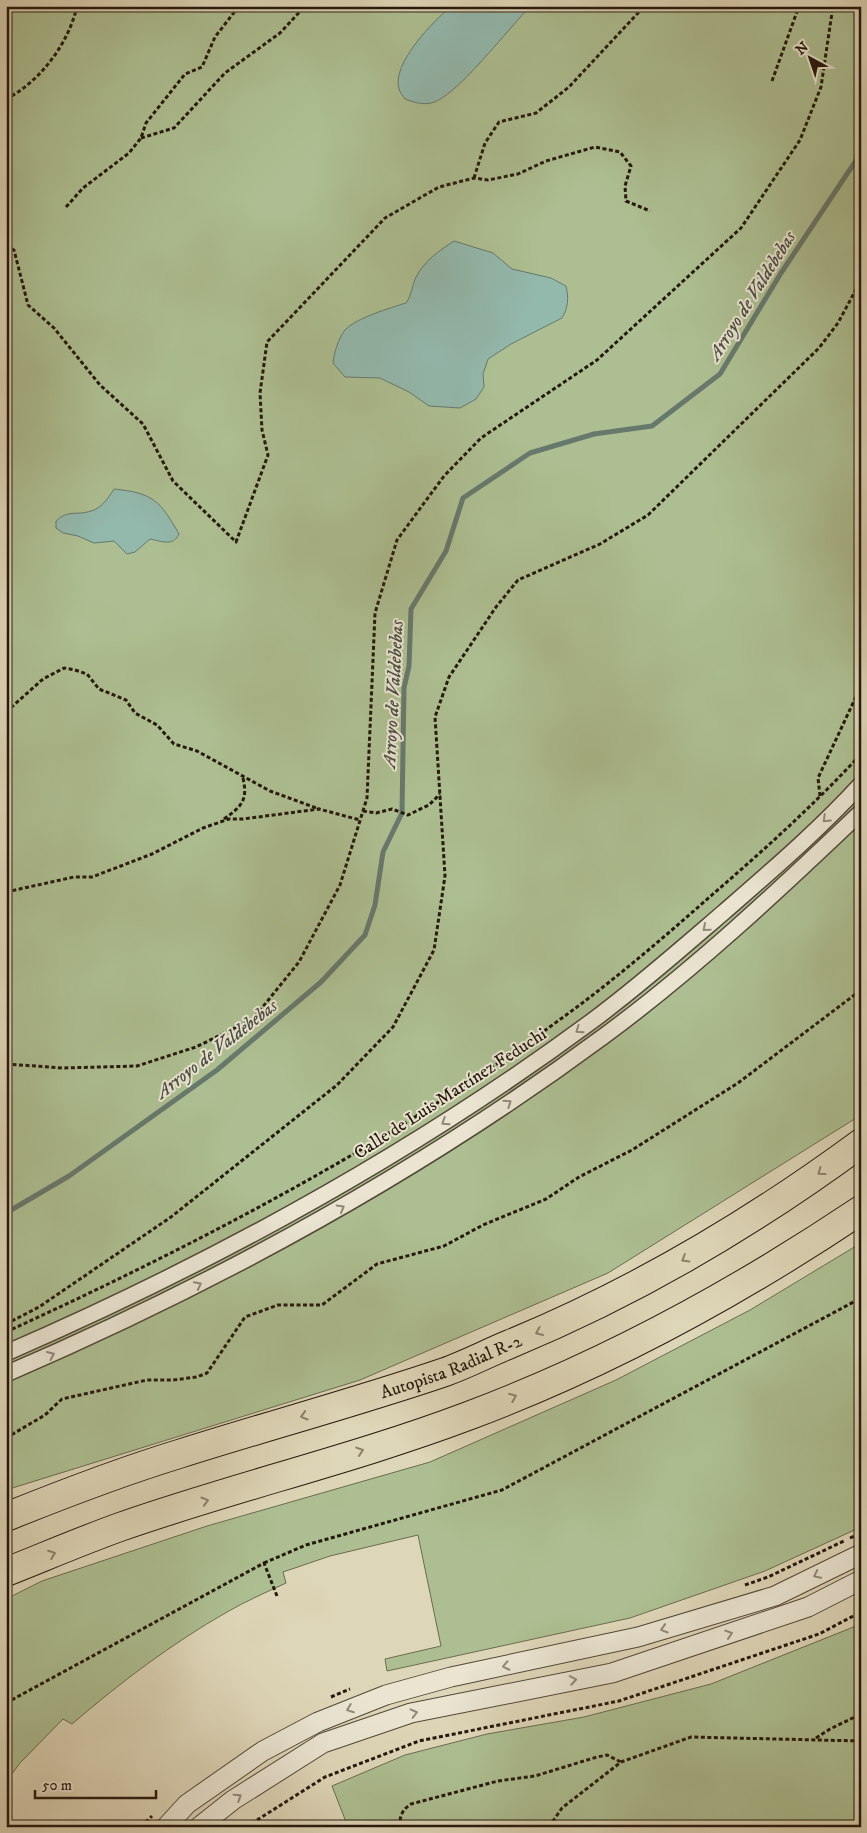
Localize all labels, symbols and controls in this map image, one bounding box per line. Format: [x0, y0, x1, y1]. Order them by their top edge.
north arrow [784, 32, 834, 82]
text: N [792, 38, 813, 59]
water label: Arroyo de Valdebebas [702, 226, 802, 366]
water label: Arroyo de Valdebebas [378, 618, 409, 770]
one-way arrow [823, 813, 832, 822]
one-way arrow [702, 922, 711, 931]
water label: Arroyo de Valdebebas [150, 994, 283, 1105]
street label: Calle de Luis Martínez Feduchi [350, 1023, 551, 1164]
one-way arrow [575, 1024, 585, 1033]
one-way arrow [502, 1100, 512, 1109]
one-way arrow [442, 1115, 451, 1125]
one-way arrow [818, 1166, 827, 1175]
one-way arrow [335, 1204, 344, 1214]
one-way arrow [681, 1253, 690, 1263]
one-way arrow [192, 1281, 201, 1291]
one-way arrow [535, 1326, 544, 1336]
street label: Autopista Radial R-2 [378, 1330, 526, 1404]
one-way arrow [46, 1350, 55, 1361]
one-way arrow [508, 1393, 517, 1404]
one-way arrow [301, 1411, 309, 1421]
one-way arrow [355, 1447, 363, 1457]
one-way arrow [200, 1496, 209, 1506]
one-way arrow [47, 1550, 55, 1560]
one-way arrow [813, 1569, 822, 1579]
one-way arrow [660, 1624, 669, 1634]
one-way arrow [724, 1630, 733, 1640]
one-way arrow [501, 1660, 510, 1670]
one-way arrow [569, 1675, 578, 1686]
one-way arrow [346, 1703, 354, 1713]
one-way arrow [410, 1708, 419, 1719]
scale bar [35, 1768, 156, 1800]
text: 50 m [42, 1776, 72, 1795]
one-way arrow [232, 1794, 241, 1803]

